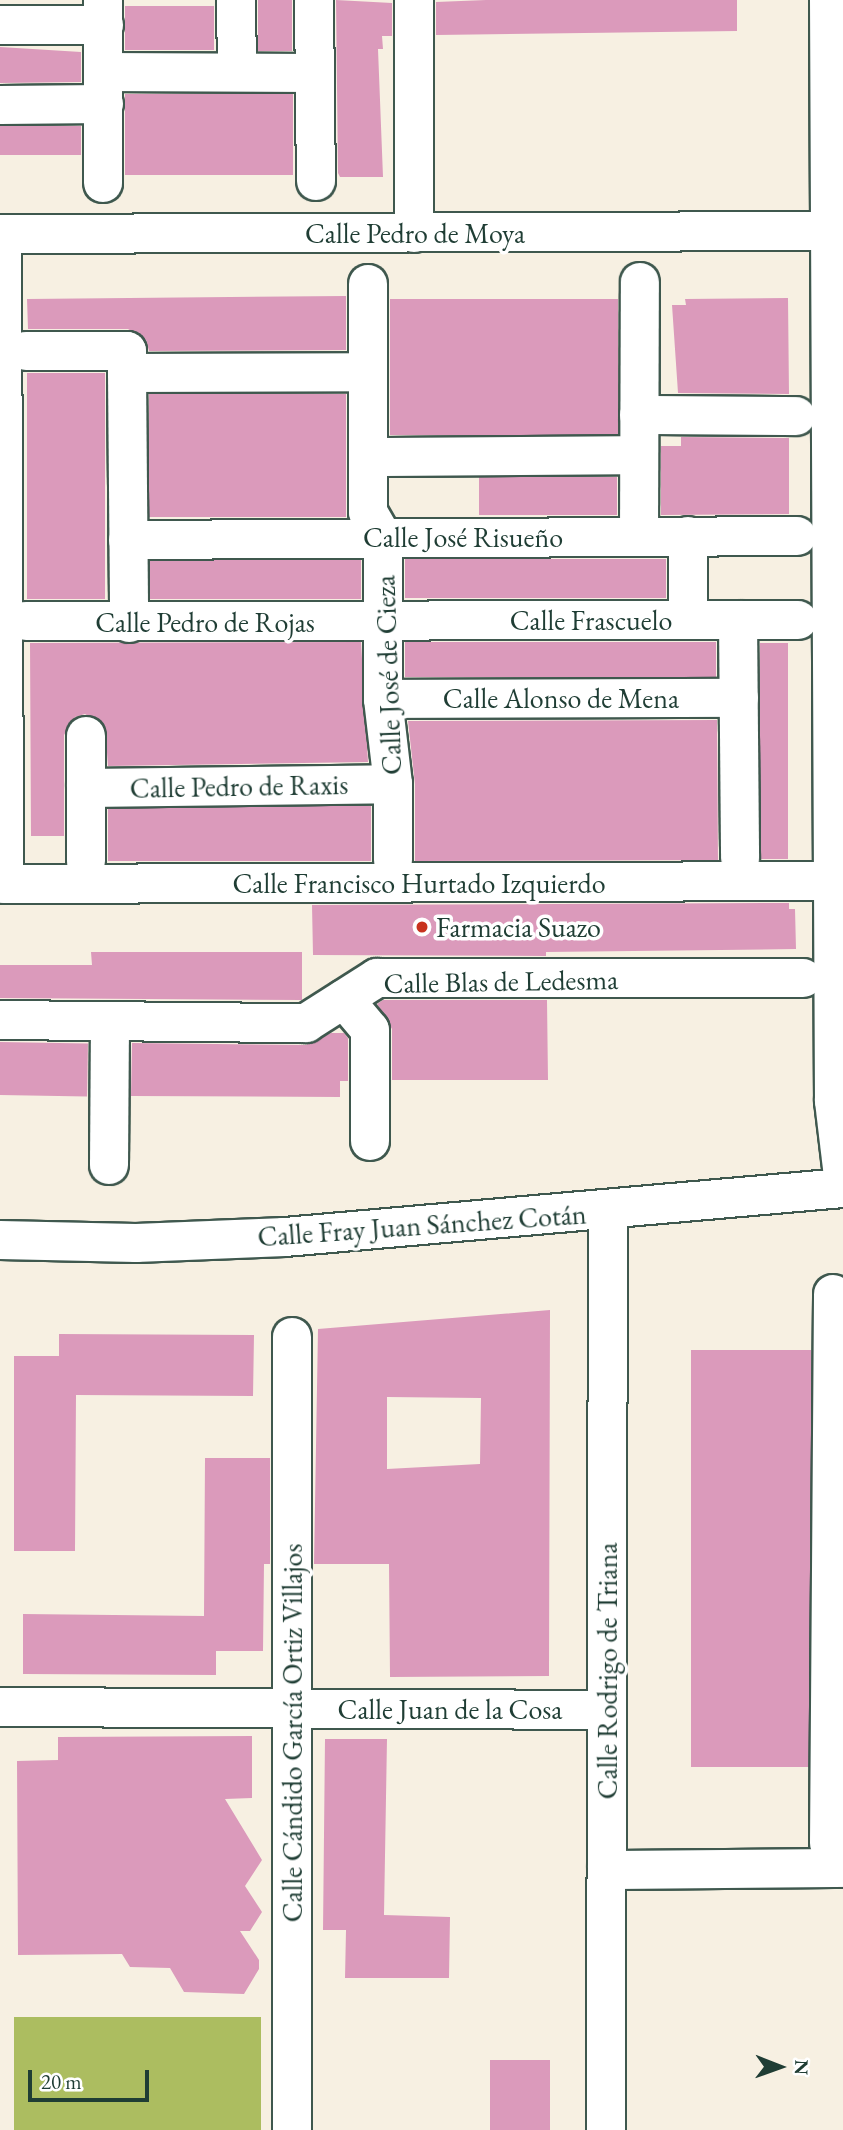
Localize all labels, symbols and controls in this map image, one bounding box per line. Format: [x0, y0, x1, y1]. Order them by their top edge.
street label: Calle Pedro de Moya [305, 216, 525, 250]
street label: Calle José Risueño [363, 520, 563, 554]
street label: Calle José de Cieza [368, 574, 408, 776]
street label: Calle Frascuelo [510, 603, 672, 637]
street label: Calle Pedro de Rojas [95, 605, 315, 639]
street label: Calle Alonso de Mena [443, 681, 679, 715]
street label: Calle Pedro de Raxis [129, 767, 349, 805]
street label: Calle Francisco Hurtado Izquierdo [232, 866, 606, 900]
place label: Farmacia Suazo [436, 910, 601, 944]
marker: Farmacia Suazo [414, 919, 430, 935]
street label: Calle Blas de Ledesma [383, 962, 619, 1000]
street label: Calle Fray Juan Sánchez Cotán [256, 1197, 588, 1253]
street label: Calle Rodrigo de Triana [590, 1543, 624, 1799]
street label: Calle Cándido García Ortiz Villajos [275, 1544, 309, 1922]
street label: Calle Juan de la Cosa [338, 1692, 562, 1726]
north arrow [745, 2032, 815, 2102]
scale bar [32, 2056, 152, 2100]
text: N [789, 2059, 814, 2075]
text: 20 m [41, 2068, 82, 2095]

